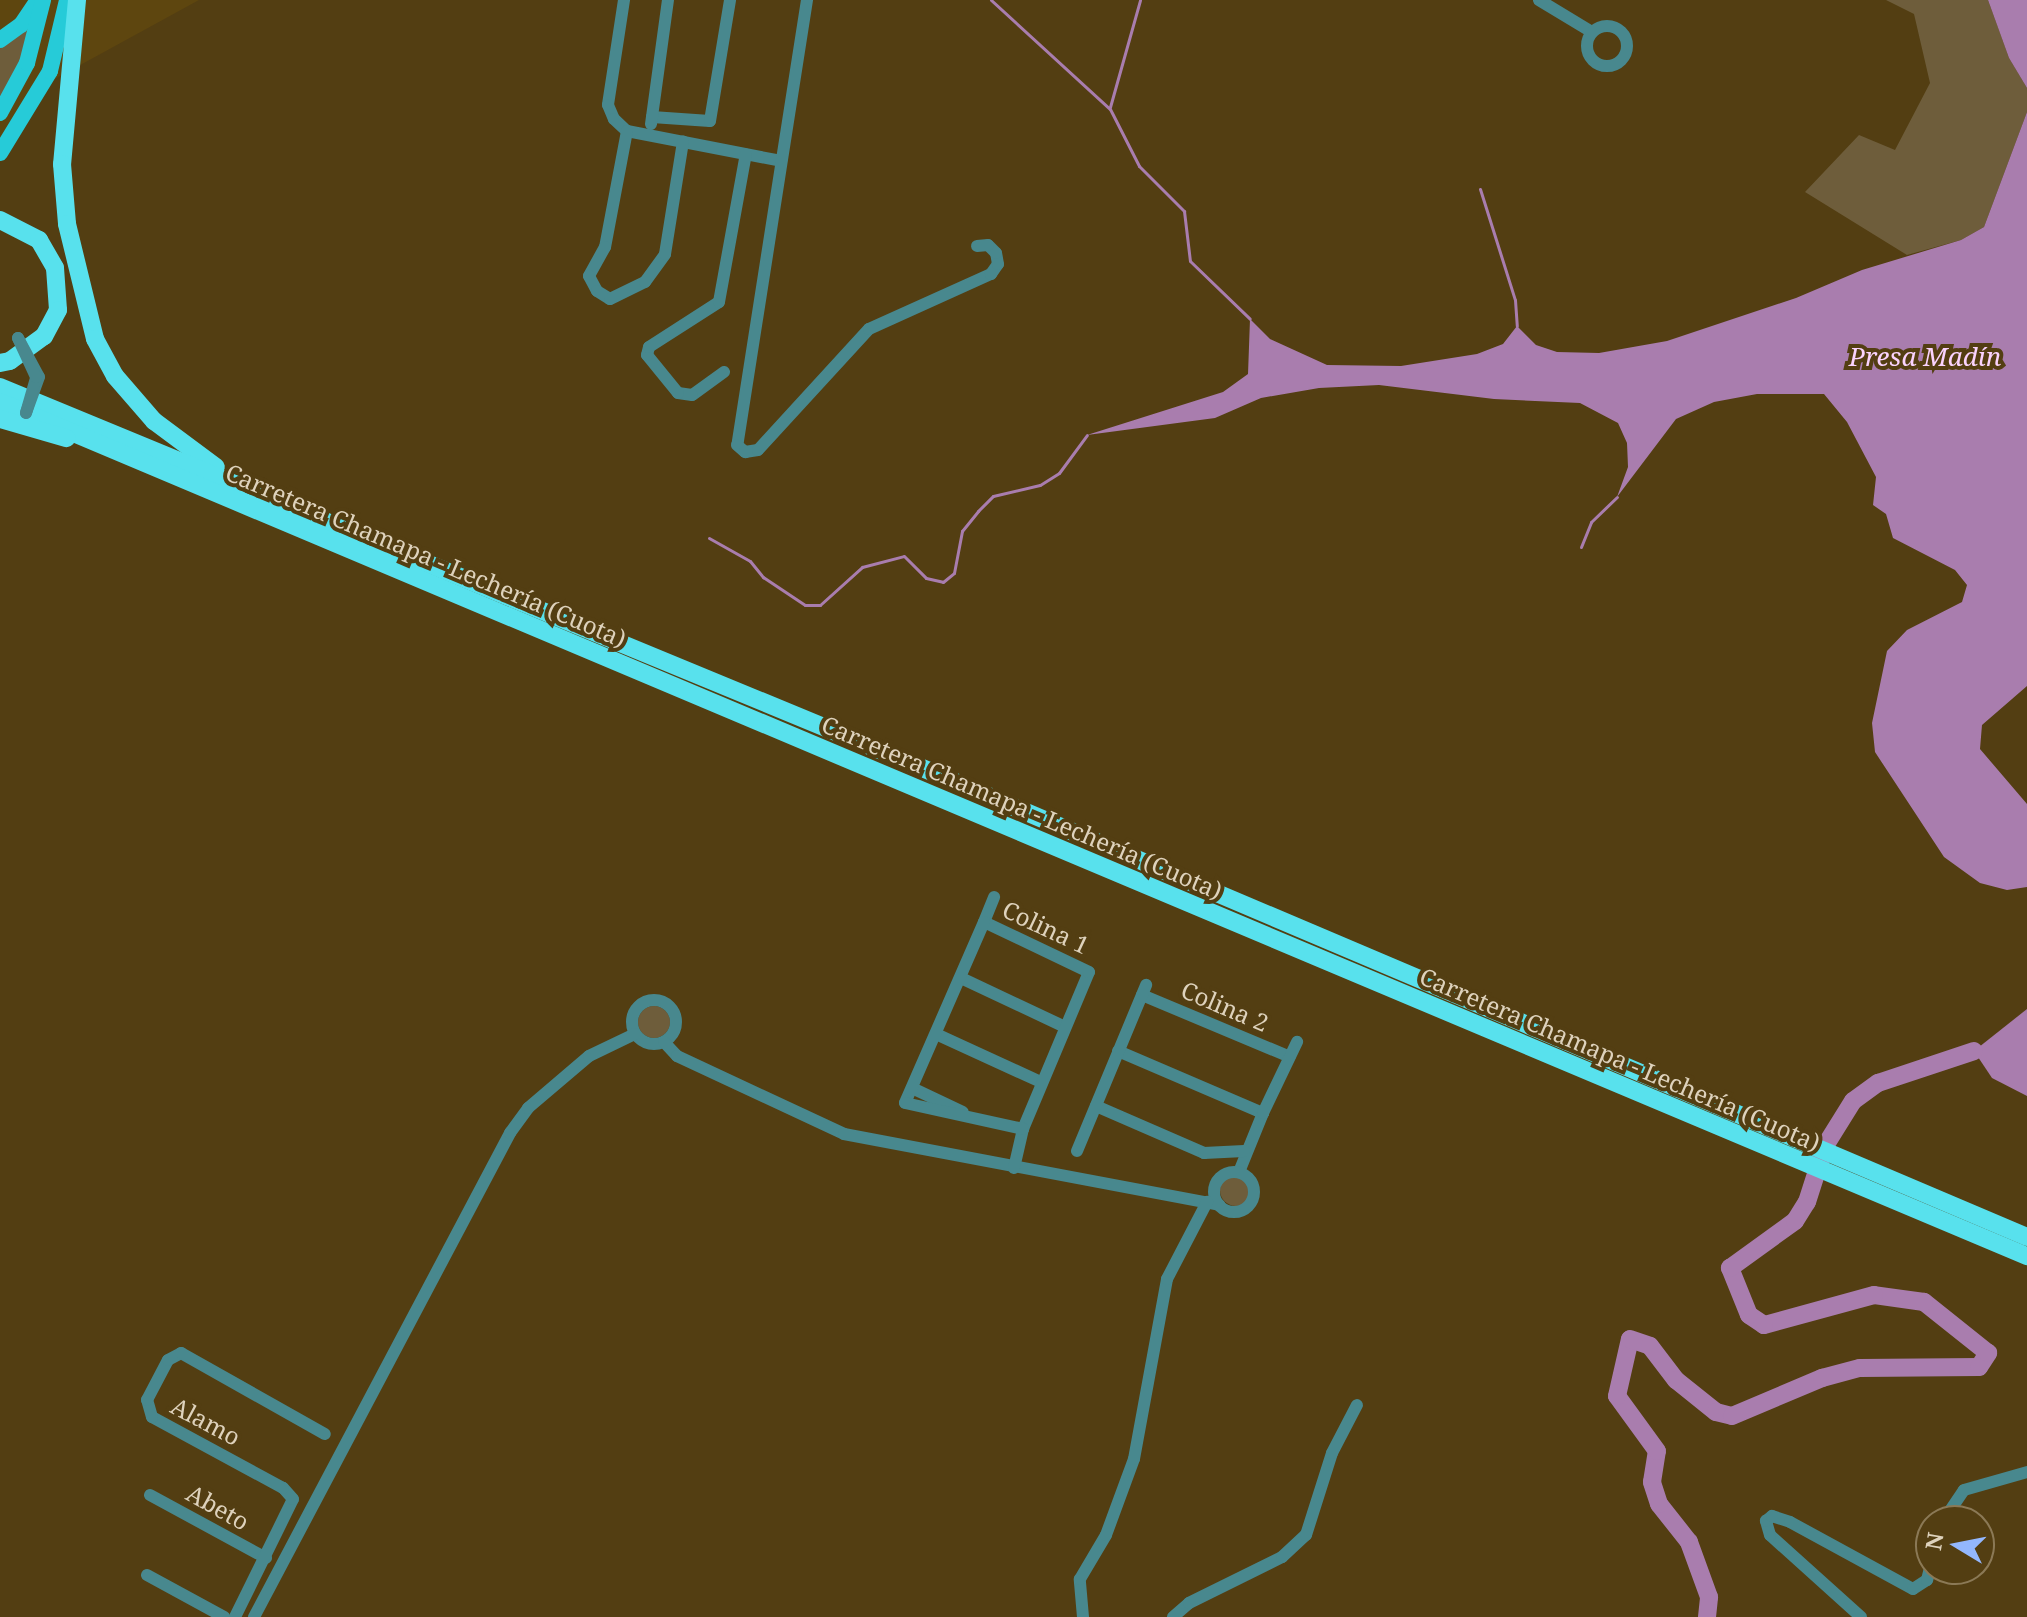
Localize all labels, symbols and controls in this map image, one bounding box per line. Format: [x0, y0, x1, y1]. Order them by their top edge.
water label: Presa Madín [1849, 341, 2001, 373]
street label: Carretera Chamapa - Lechería (Cuota) [221, 457, 631, 653]
street label: Carretera Chamapa - Lechería (Cuota) [817, 709, 1227, 905]
street label: Colina 1 [998, 894, 1094, 960]
street label: Carretera Chamapa - Lechería (Cuota) [1415, 961, 1825, 1157]
street label: Colina 2 [1177, 975, 1273, 1037]
street label: Alamo [166, 1391, 246, 1451]
street label: Abeto [182, 1478, 254, 1536]
north arrow [1915, 1505, 1995, 1585]
text: N [1917, 1530, 1950, 1552]

